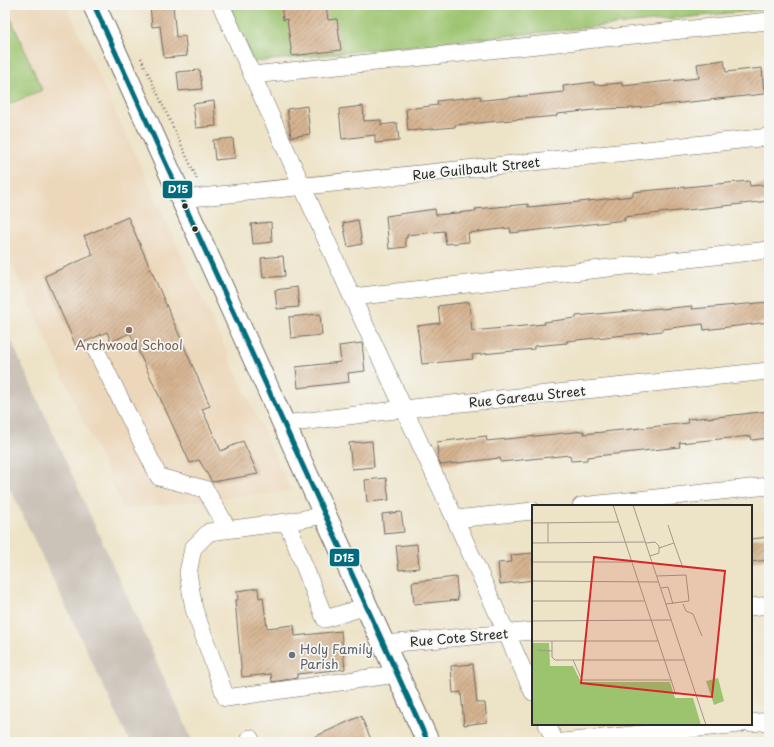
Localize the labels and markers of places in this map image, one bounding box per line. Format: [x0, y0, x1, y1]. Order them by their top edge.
unlabelled marker [180, 201, 190, 211]
unlabelled marker [190, 224, 200, 234]
marker: Archwood School [124, 325, 134, 335]
place label: Archwood School [75, 335, 183, 354]
place label: Holy Family Parish [300, 639, 373, 673]
marker: Holy Family Parish [287, 650, 297, 660]

